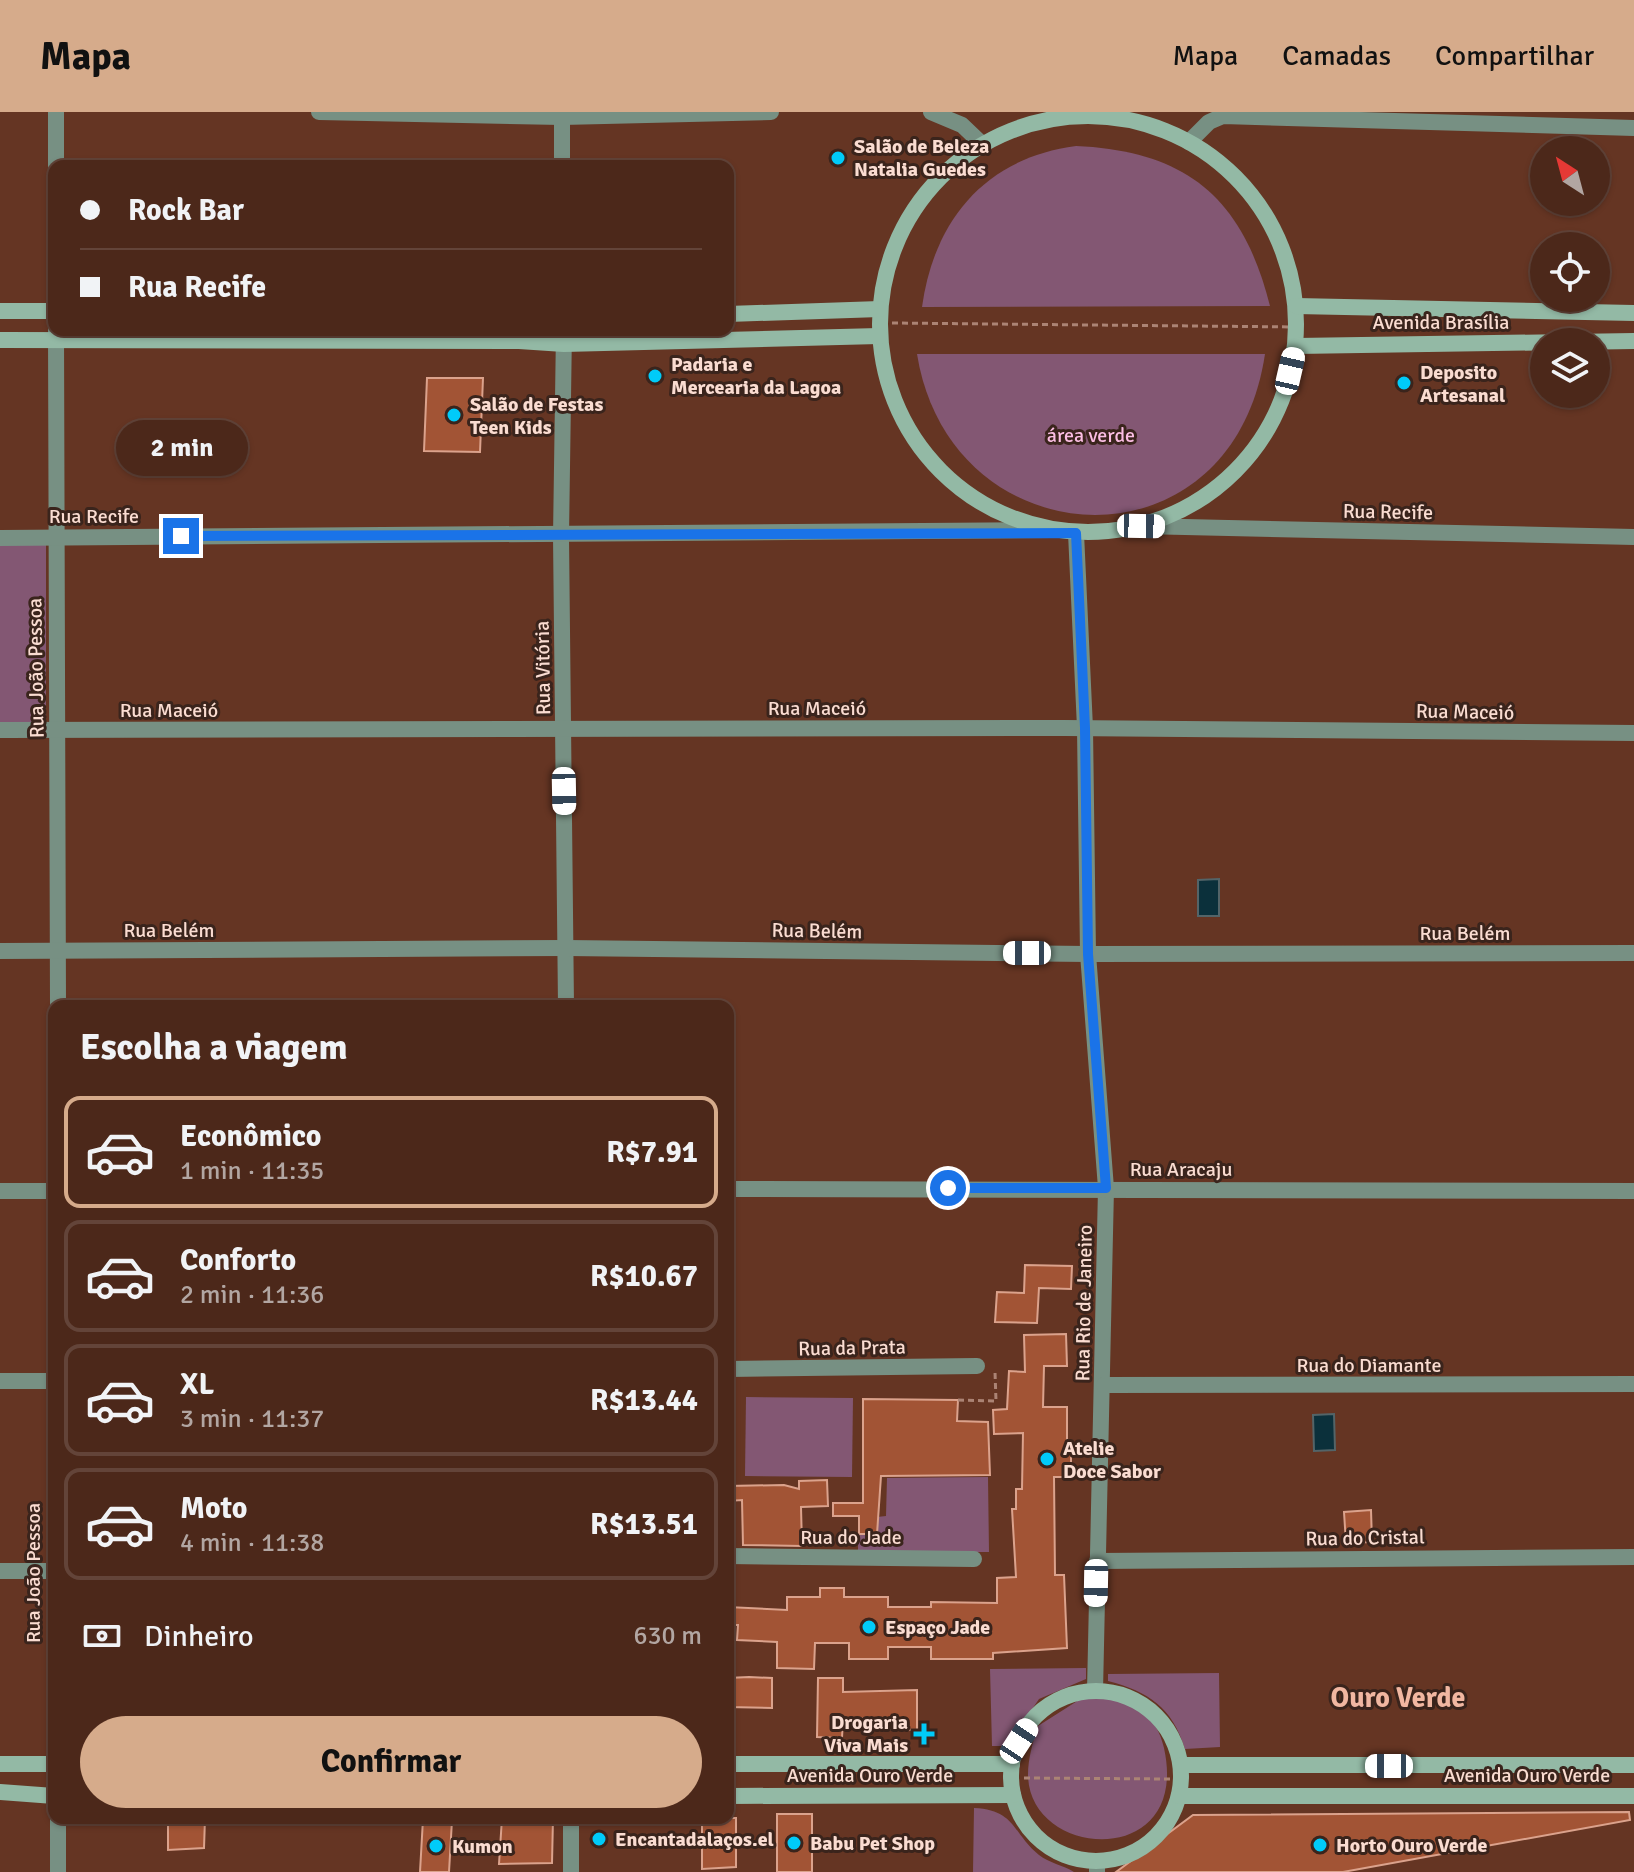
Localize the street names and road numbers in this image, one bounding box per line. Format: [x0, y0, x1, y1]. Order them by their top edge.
street label: Avenida Brasília [1373, 310, 1509, 335]
street label: Rua Recife [1343, 499, 1433, 525]
street label: Rua Recife [49, 504, 139, 529]
street label: Rua João Pessoa [22, 598, 50, 738]
street label: Rua Vitória [530, 621, 556, 715]
street label: Rua Maceió [768, 696, 866, 721]
street label: Rua Maceió [120, 698, 218, 723]
street label: Rua Maceió [1416, 699, 1514, 725]
street label: Rua Belém [124, 918, 214, 943]
street label: Rua Belém [771, 918, 863, 944]
street label: Rua Belém [1420, 921, 1510, 946]
street label: Rua Aracaju [1130, 1157, 1232, 1182]
street label: Rua Rio de Janeiro [1070, 1224, 1098, 1382]
street label: Rua da Prata [798, 1335, 906, 1361]
street label: Rua do Diamante [1297, 1353, 1441, 1378]
street label: Rua João Pessoa [21, 1503, 46, 1643]
street label: Rua do Cristal [1305, 1524, 1425, 1552]
street label: Rua do Jade [800, 1525, 902, 1550]
street label: Avenida Ouro Verde [787, 1763, 953, 1788]
street label: Avenida Ouro Verde [1444, 1763, 1610, 1788]

